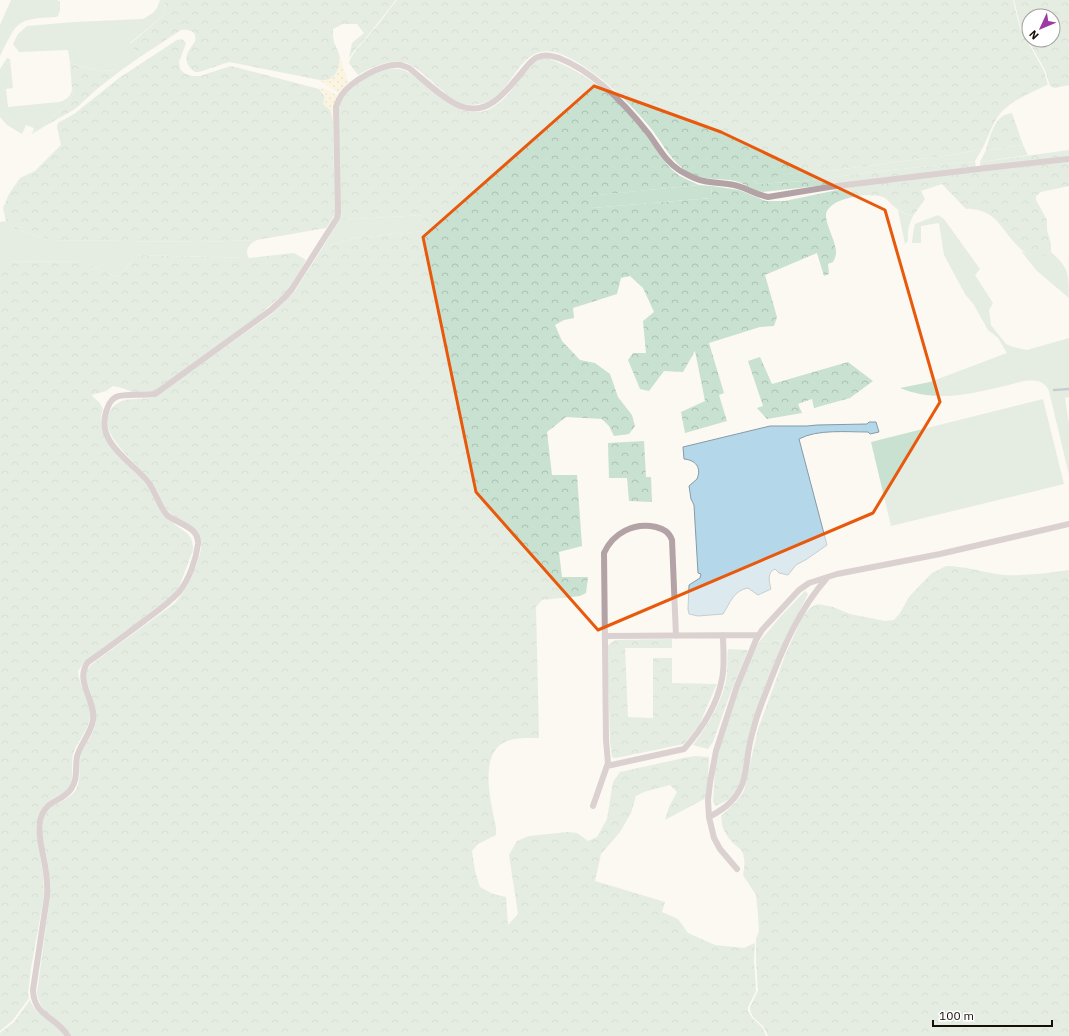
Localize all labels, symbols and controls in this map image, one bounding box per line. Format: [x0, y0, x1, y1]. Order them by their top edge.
north arrow [1021, 8, 1061, 48]
text: N [1026, 27, 1042, 43]
scale bar [933, 1002, 1052, 1028]
text: 100 m [939, 1008, 974, 1023]

